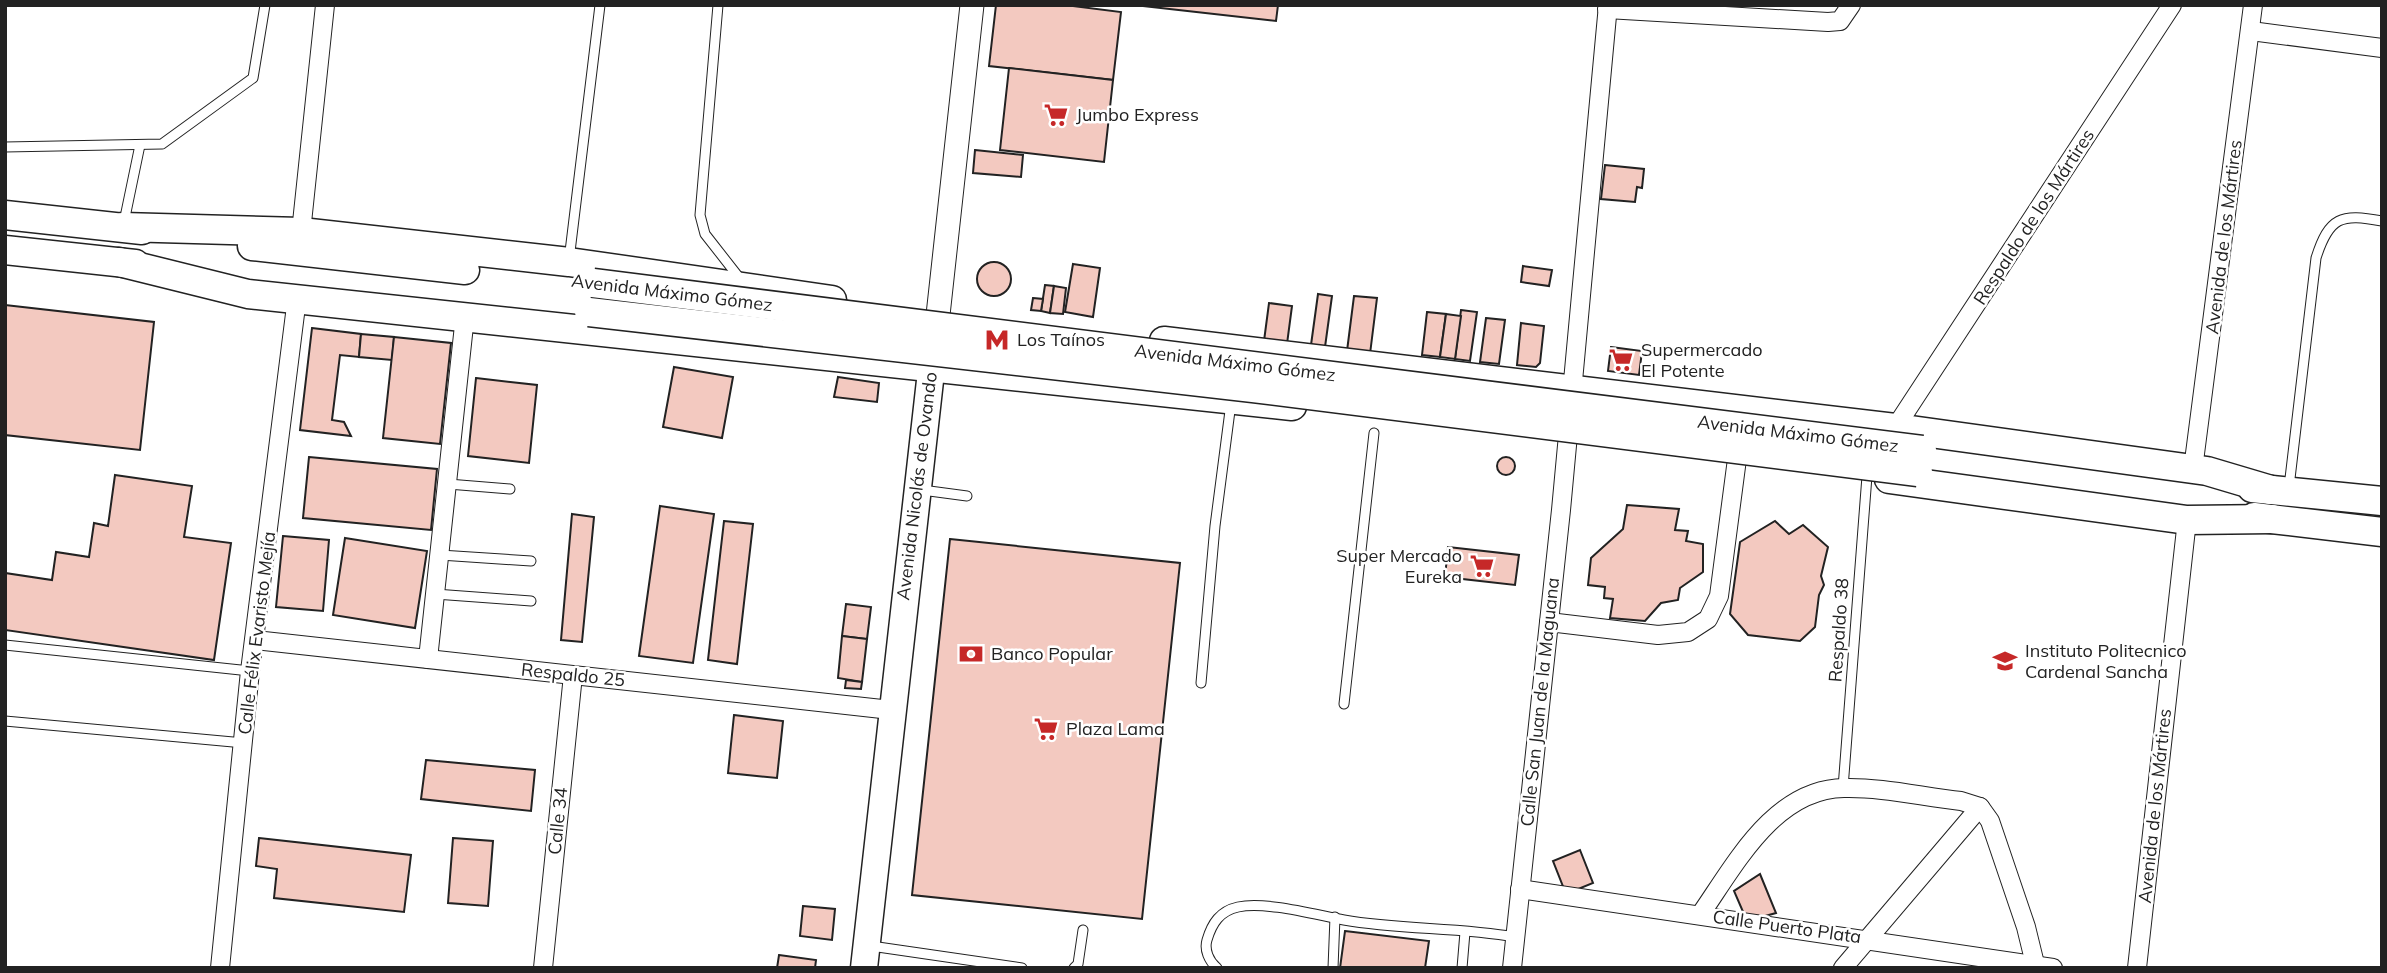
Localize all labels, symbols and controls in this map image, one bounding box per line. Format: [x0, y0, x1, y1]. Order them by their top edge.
supermarket icon: Jumbo Express [1042, 101, 1070, 129]
place label: Jumbo Express [1076, 103, 1199, 126]
street label: Respaldo de los Mártires [1968, 124, 2099, 309]
street label: Avenida de los Mártires [2200, 138, 2247, 335]
street label: Avenida Máximo Gómez [570, 269, 774, 316]
metro station icon: Los Taínos [983, 326, 1011, 354]
place label: Los Taínos [1017, 328, 1105, 351]
place label: Supermercado El Potente [1641, 338, 1762, 382]
street label: Avenida Máximo Gómez [1133, 339, 1337, 386]
supermarket icon: Supermercado El Potente [1607, 346, 1635, 374]
street label: Avenida Nicolás de Ovando [891, 371, 942, 601]
street label: Avenida Máximo Gómez [1696, 410, 1900, 457]
street label: Calle Félix Evaristo Mejía [233, 530, 280, 736]
place label: Super Mercado Eureka [1336, 544, 1462, 588]
supermarket icon: Super Mercado Eureka [1468, 552, 1496, 580]
street label: Calle San Juan de la Maguana [1515, 576, 1564, 828]
street label: Respaldo 38 [1823, 577, 1854, 683]
place label: Instituto Politecnico Cardenal Sancha [2025, 639, 2186, 683]
bank icon: Banco Popular [957, 640, 985, 668]
place label: Banco Popular [991, 642, 1113, 665]
school or university icon: Instituto Politecnico Cardenal Sancha [1991, 647, 2019, 675]
street label: Respaldo 25 [520, 658, 626, 691]
street label: Avenida de los Mártires [2133, 707, 2176, 904]
supermarket icon: Plaza Lama [1032, 715, 1060, 743]
place label: Plaza Lama [1066, 717, 1165, 740]
street label: Calle 34 [543, 786, 572, 856]
street label: Calle Puerto Plata [1711, 905, 1863, 948]

